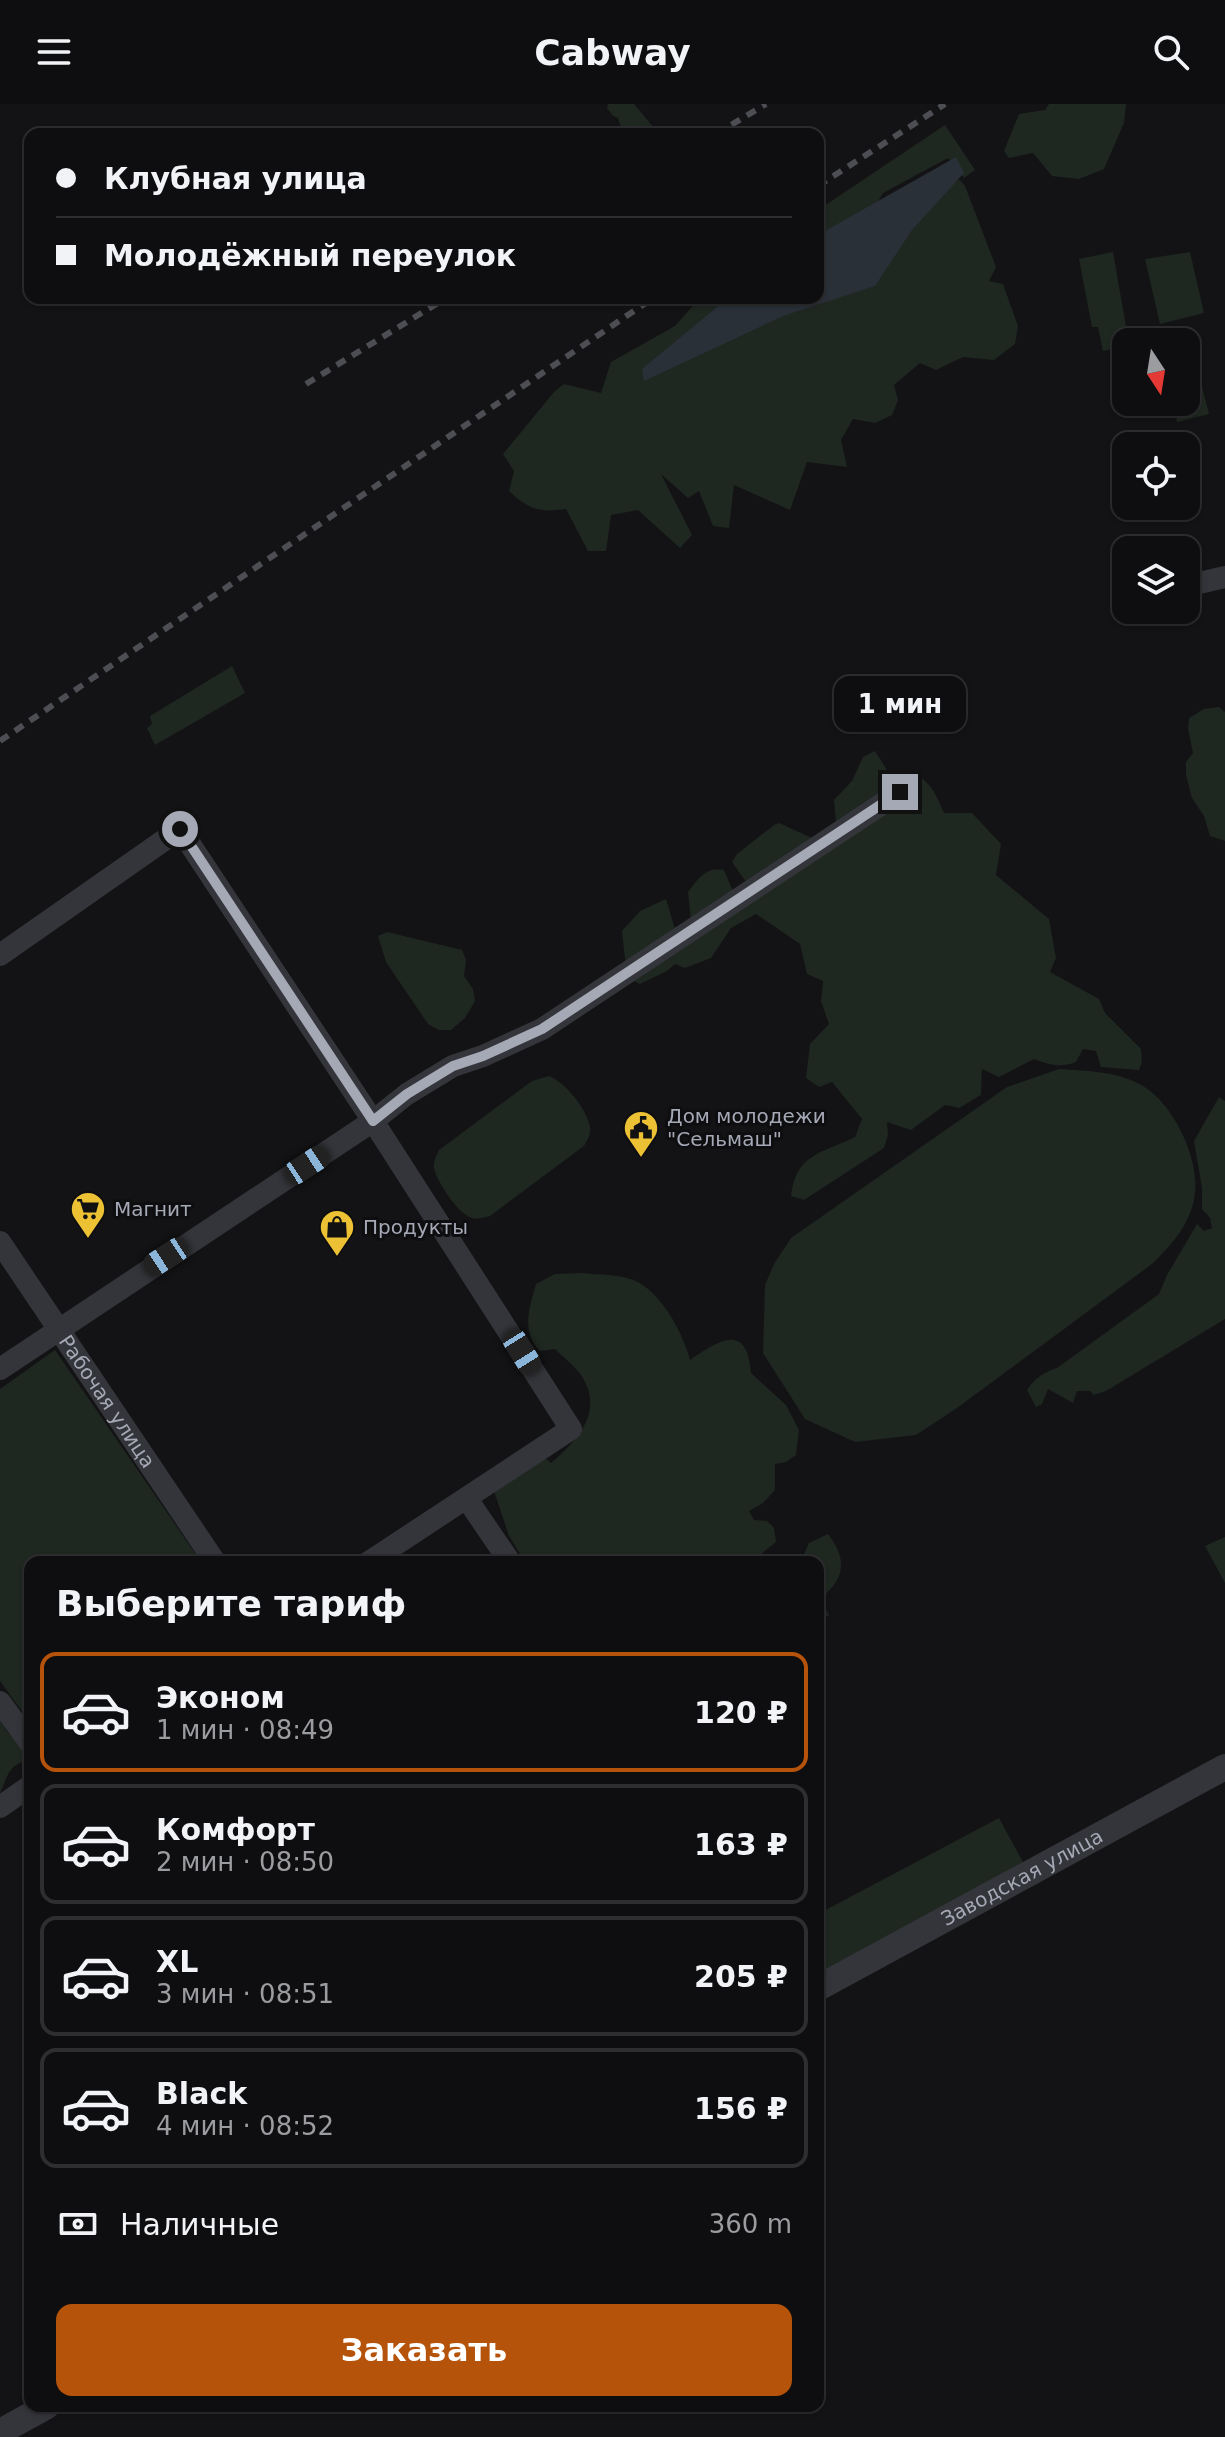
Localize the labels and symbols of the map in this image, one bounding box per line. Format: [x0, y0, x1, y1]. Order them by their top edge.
north arrow [1112, 328, 1200, 416]
callout: 1 мин [834, 676, 966, 732]
route end [882, 774, 918, 810]
route start [162, 811, 198, 847]
place label: Дом молодежи "Сельмаш" [667, 1104, 826, 1151]
public building icon: Дом молодежи "Сельмаш" [622, 1109, 660, 1159]
car [280, 1142, 334, 1188]
supermarket icon: Магнит [69, 1190, 107, 1240]
place label: Магнит [114, 1197, 192, 1221]
shop icon: Продукты [318, 1208, 356, 1258]
place label: Продукты [363, 1215, 468, 1239]
car [139, 1234, 193, 1280]
car [499, 1325, 545, 1379]
street label: Рабочая улица [54, 1330, 160, 1472]
street label: Заводская улица [937, 1824, 1107, 1931]

